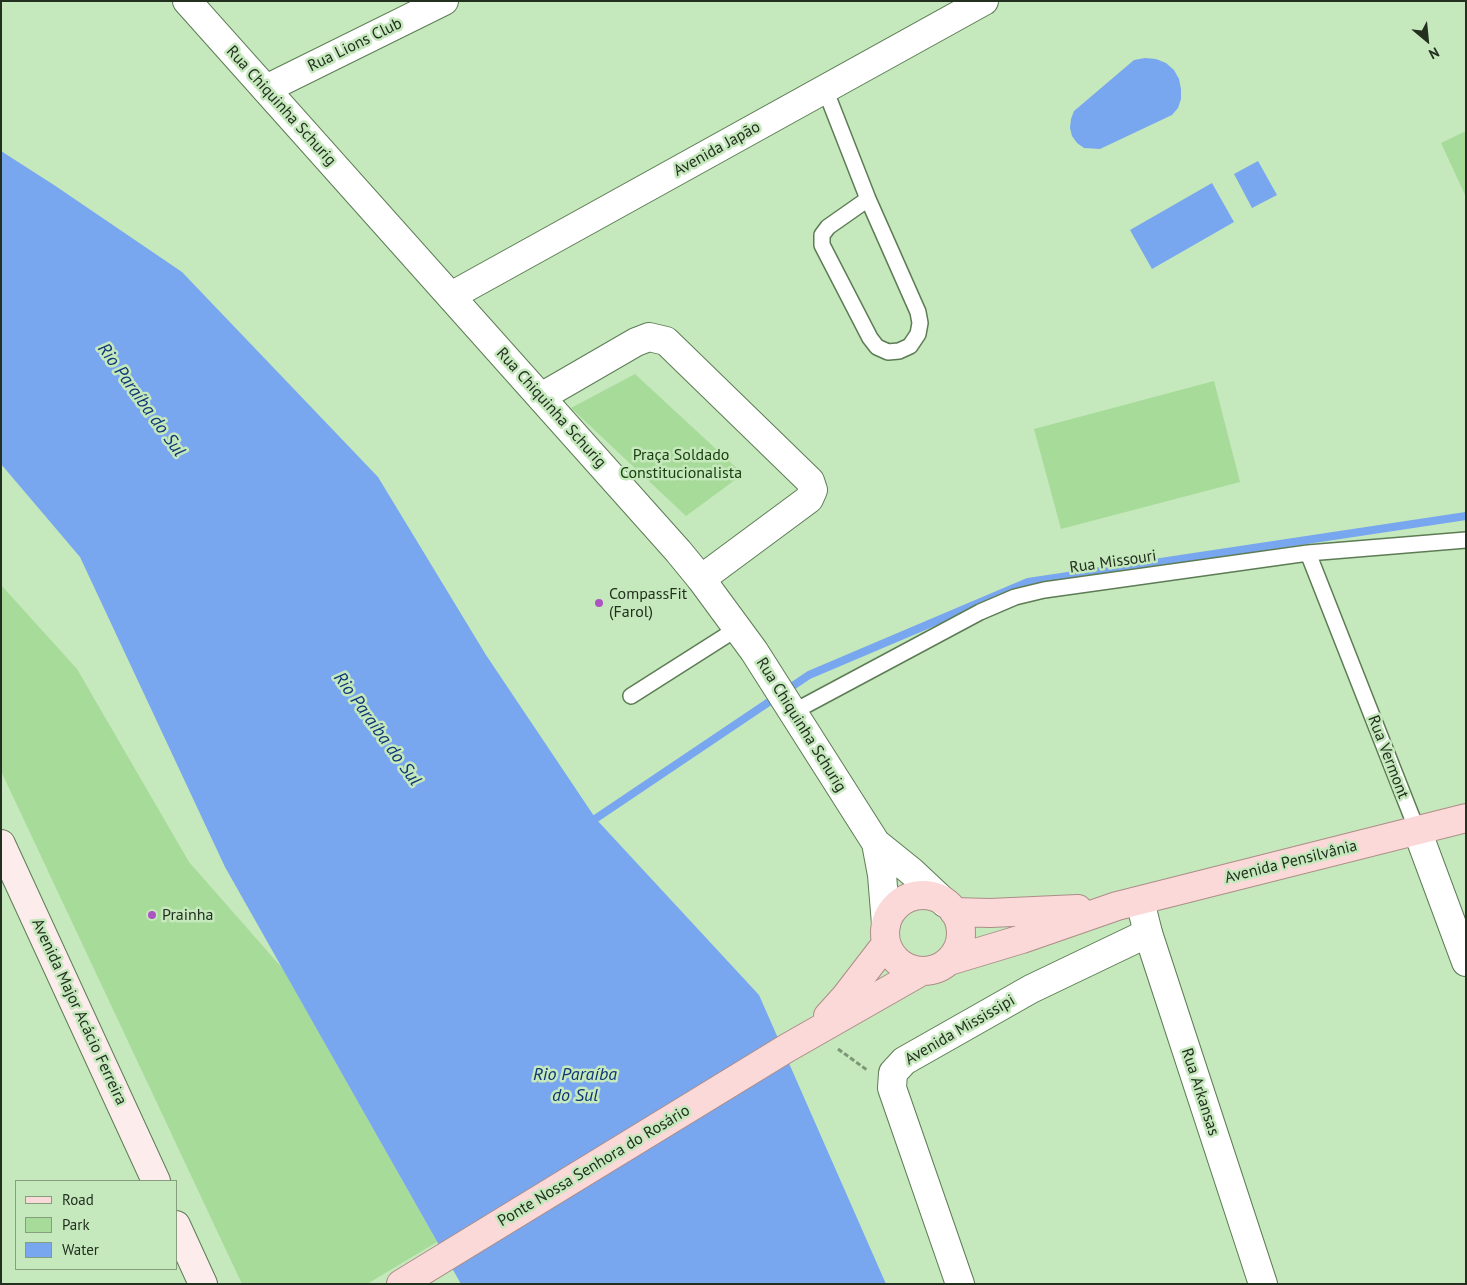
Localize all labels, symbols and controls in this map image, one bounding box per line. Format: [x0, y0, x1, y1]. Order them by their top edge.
street label: Rua Lions Club [305, 14, 405, 76]
north arrow [1402, 15, 1452, 65]
street label: Rua Chiquinha Schurig [222, 42, 340, 170]
text: N [1426, 43, 1442, 63]
street label: Avenida Japão [670, 117, 764, 181]
water label: Rio Paraíba do Sul [93, 339, 189, 461]
street label: Rua Chiquinha Schurig [492, 344, 610, 472]
park label: Praça Soldado Constitucionalista [620, 445, 742, 483]
street label: Rua Missouri [1068, 546, 1158, 578]
place label: CompassFit (Farol) [609, 584, 687, 622]
marker: CompassFit (Farol) [593, 597, 605, 609]
street label: Rua Chiquinha Schurig [752, 654, 850, 796]
water label: Rio Paraíba do Sul [329, 668, 425, 790]
street label: Rua Vermont [1363, 713, 1413, 801]
street label: Avenida Pensilvânia [1223, 836, 1359, 888]
place label: Prainha [162, 905, 213, 925]
marker: Prainha [146, 909, 158, 921]
street label: Avenida Major Acácio Ferreira [27, 916, 131, 1108]
street label: Avenida Mississipi [902, 991, 1018, 1069]
street label: Rua Arkansas [1177, 1046, 1223, 1138]
water label: Rio Paraíba do Sul [533, 1064, 617, 1106]
street label: Ponte Nossa Senhora do Rosário [495, 1101, 693, 1231]
legend [15, 1180, 178, 1270]
text: Road [62, 1190, 94, 1209]
text: Park [62, 1215, 90, 1234]
text: Water [62, 1240, 99, 1259]

